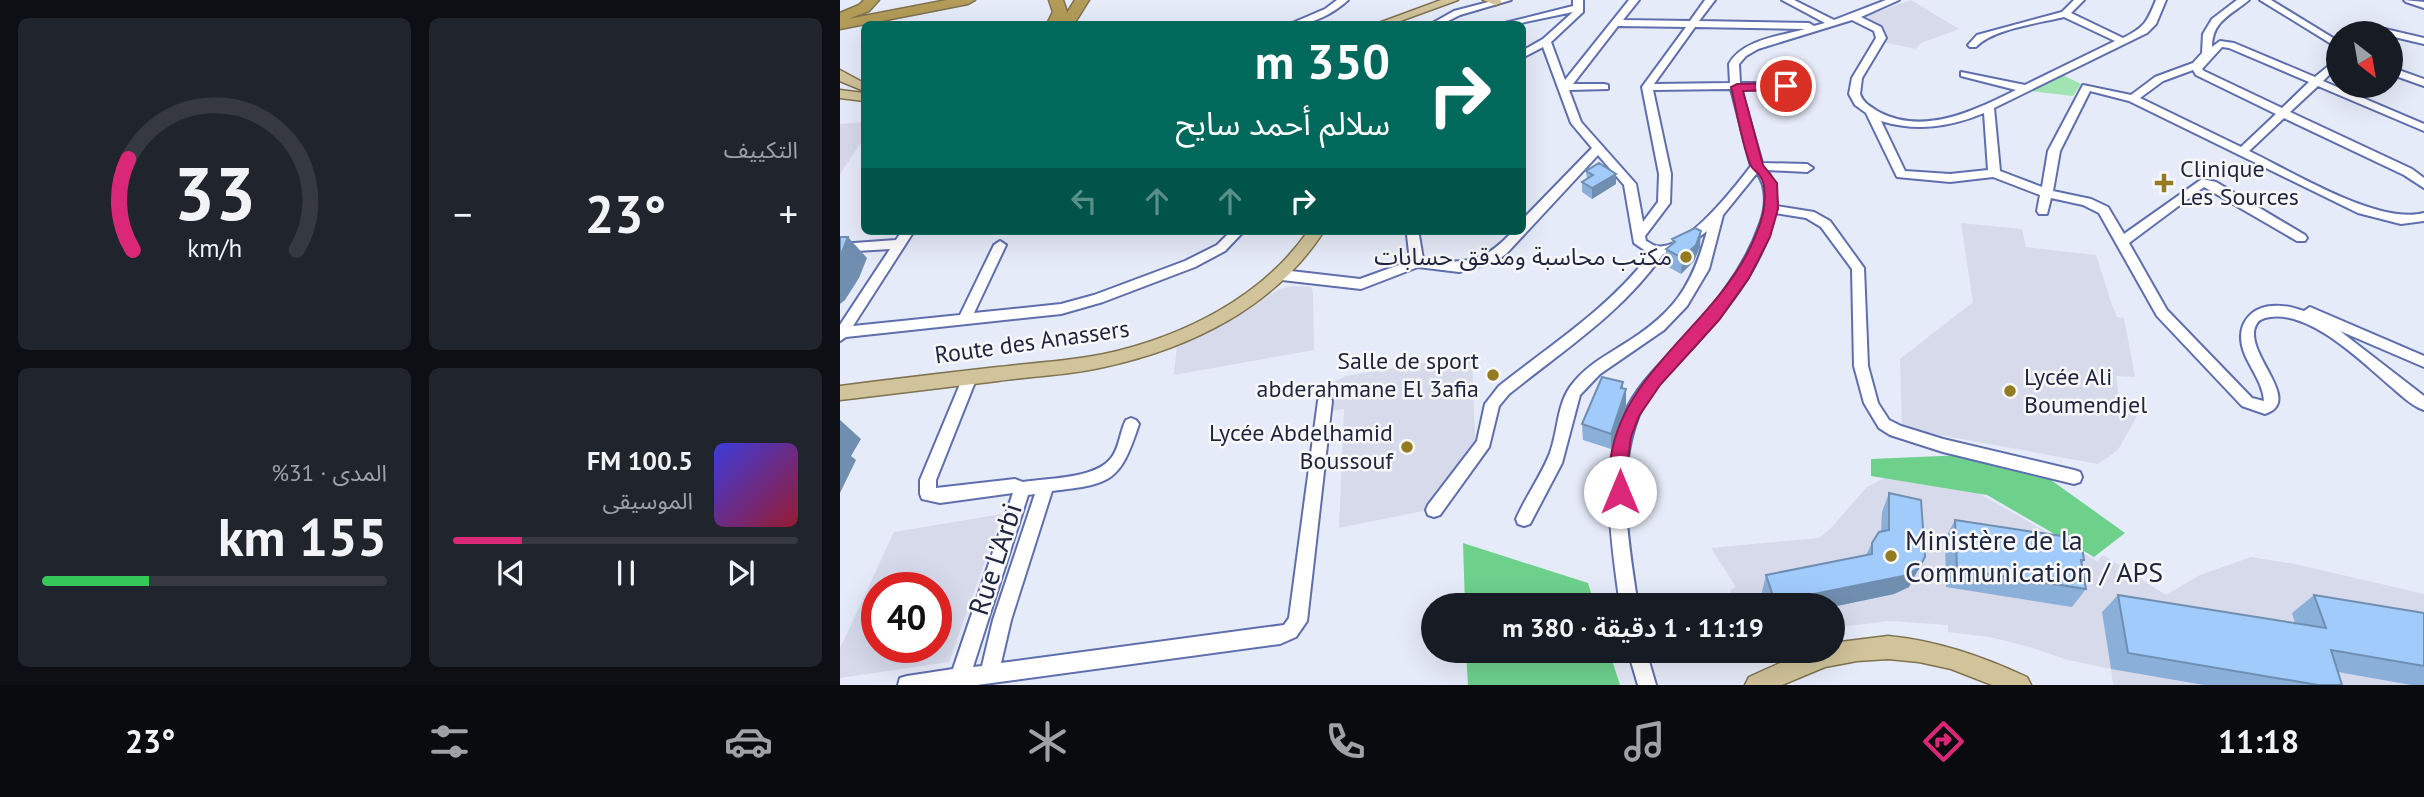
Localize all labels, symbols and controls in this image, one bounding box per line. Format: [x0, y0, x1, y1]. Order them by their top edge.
north arrow [2326, 21, 2403, 98]
map controls [2326, 21, 2403, 98]
text: 350 m [1255, 29, 1390, 93]
icon: right [1414, 49, 1505, 140]
pin [1756, 56, 1816, 116]
icon: arrive [1767, 67, 1805, 105]
text: سلالم أحمد سايح [1176, 102, 1390, 144]
text: التكييف [724, 135, 798, 164]
text: 33 [173, 146, 256, 240]
place label: Clinique Les Sources [2180, 153, 2299, 212]
marker: Clinique Les Sources [2154, 173, 2174, 193]
text: 23° [585, 180, 666, 247]
icon: left [1065, 182, 1103, 220]
icon: ahead [1138, 182, 1176, 220]
icon: ahead [1211, 182, 1249, 220]
icon: right [1284, 182, 1322, 220]
text: − [453, 189, 472, 238]
text: + [779, 189, 798, 238]
text: km/h [187, 232, 242, 264]
place label: مكتب محاسبة ومدقق حسابات [1374, 241, 1672, 272]
marker: مكتب محاسبة ومدقق حسابات [1678, 249, 1694, 265]
street label: Route des Anassers [933, 313, 1131, 370]
place label: Salle de sport abderahmane El 3afia [1257, 345, 1479, 404]
place label: Lycée Ali Boumendjel [2024, 361, 2147, 420]
marker: Salle de sport abderahmane El 3afia [1485, 367, 1501, 383]
marker: Lycée Ali Boumendjel [2002, 383, 2018, 399]
place label: Lycée Abdelhamid Boussouf [1209, 417, 1394, 476]
marker: Lycée Abdelhamid Boussouf [1399, 439, 1415, 455]
text: 100.5 FM [587, 444, 693, 477]
position arrow [1583, 455, 1657, 529]
text: المدى · 31% [271, 458, 387, 487]
text: الموسيقى [602, 486, 693, 515]
street label: Rue L'Arbi [959, 498, 1030, 619]
text: 155 km [218, 503, 387, 570]
place label: Ministère de la Communication / APS [1905, 521, 2163, 590]
marker: Ministère de la Communication / APS [1883, 548, 1899, 564]
icon: previous [492, 554, 530, 592]
icon: pause [607, 554, 645, 592]
icon: next [722, 554, 760, 592]
speed limit sign: 40 [861, 572, 952, 663]
text: 11:19 · 1 دقيقة · 380 m [1502, 611, 1764, 644]
icon: filters [425, 717, 474, 766]
icon: car [724, 717, 773, 766]
icon: climate [1023, 717, 1072, 766]
icon: phone [1321, 717, 1370, 766]
icon: music [1620, 717, 1669, 766]
icon: directions [1919, 717, 1968, 766]
text: 23° [125, 720, 175, 762]
text: 11:18 [2218, 720, 2299, 762]

